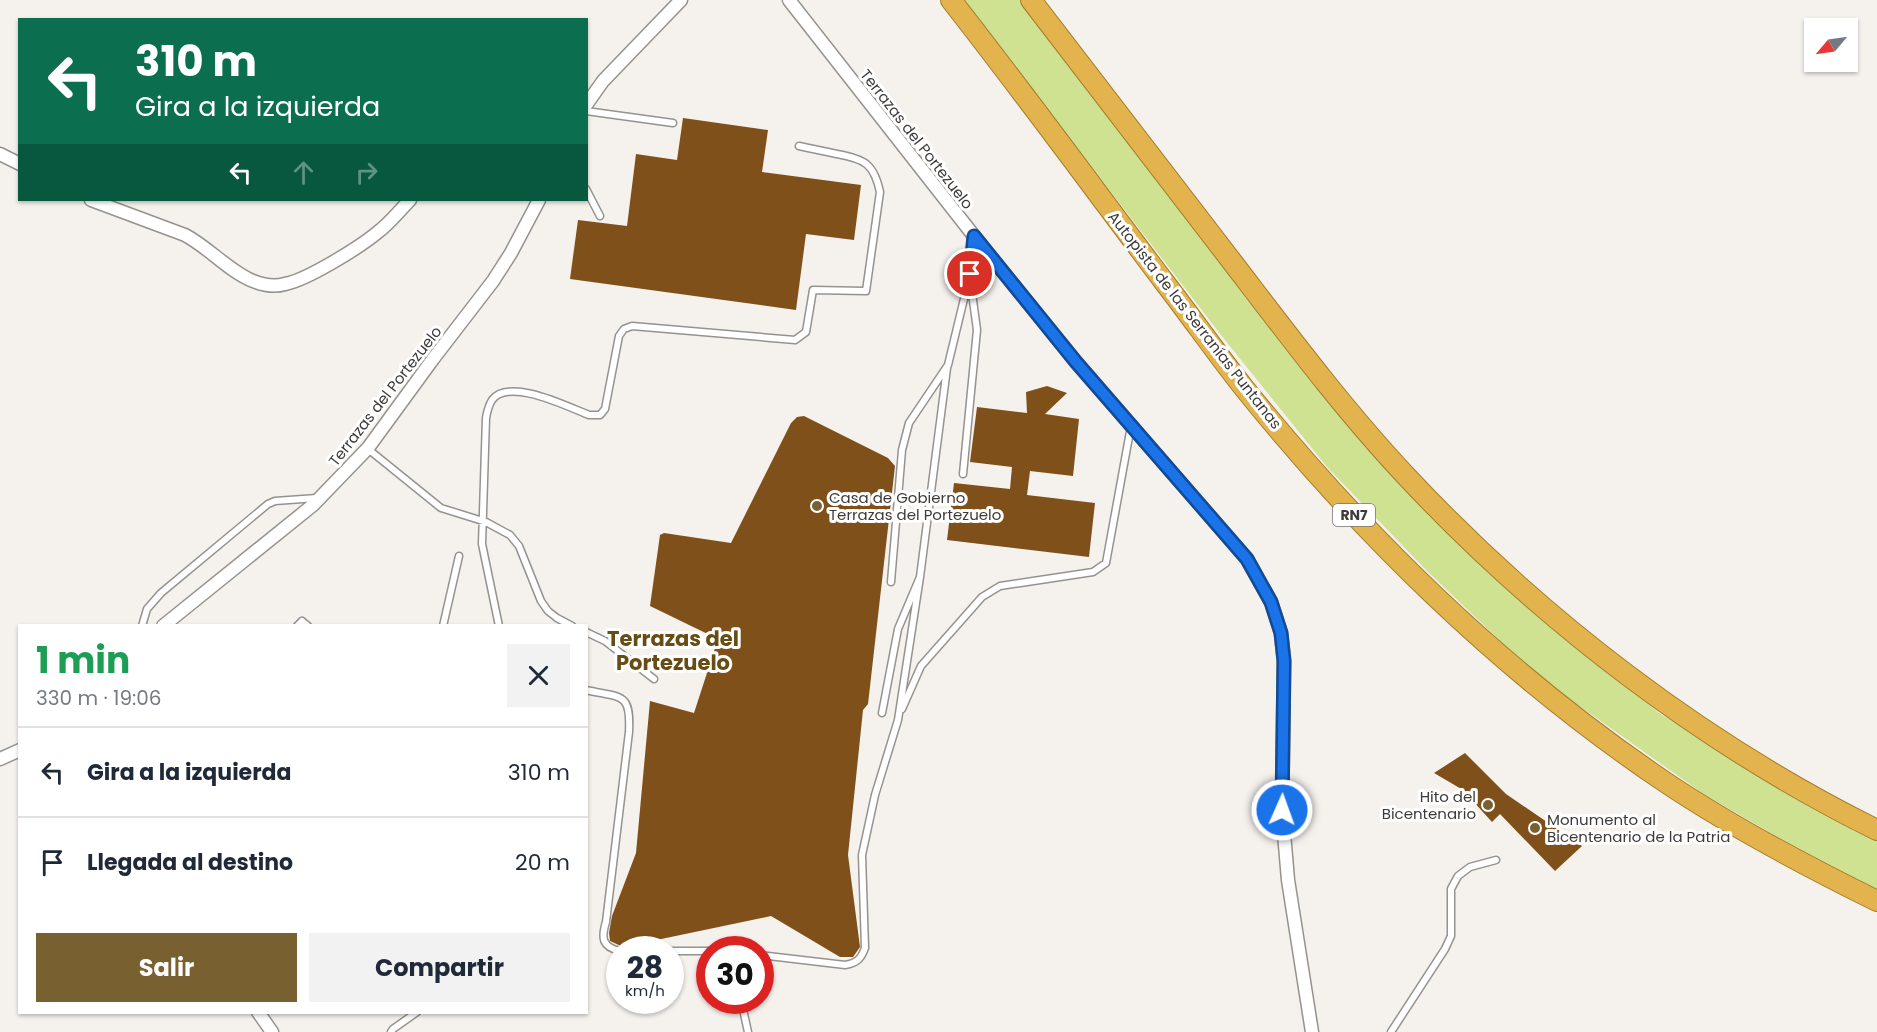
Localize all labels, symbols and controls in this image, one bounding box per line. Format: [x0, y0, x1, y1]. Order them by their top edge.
north arrow [1804, 18, 1858, 72]
map controls [1804, 18, 1858, 72]
text: 310 m [135, 32, 257, 91]
icon: left [36, 42, 114, 120]
street label: Terrazas del Portezuelo [856, 65, 978, 213]
text: Gira a la izquierda [135, 88, 380, 125]
icon: left [224, 156, 257, 189]
icon: ahead [287, 156, 320, 189]
icon: right [350, 156, 383, 189]
street label: Autopista de las Serranías Puntanas [1103, 207, 1287, 433]
pin [944, 248, 995, 299]
icon: arrive [953, 257, 986, 290]
street label: Terrazas del Portezuelo [324, 322, 446, 470]
place label: Casa de Gobierno Terrazas del Portezuelo [829, 487, 1001, 525]
marker: Casa de Gobierno Terrazas del Portezuelo [810, 499, 824, 513]
road number: RN7 [1333, 504, 1375, 526]
district label: Terrazas del Portezuelo [607, 624, 739, 677]
text: 1 min [36, 635, 130, 686]
button: close [507, 644, 570, 707]
text: 330 m · 19:06 [36, 684, 162, 712]
icon: left [36, 756, 69, 789]
text: Gira a la izquierda [87, 757, 291, 788]
text: 310 m [508, 757, 570, 788]
position arrow [1250, 778, 1314, 842]
place label: Hito del Bicentenario [1382, 786, 1476, 824]
marker: Hito del Bicentenario [1481, 798, 1495, 812]
place label: Monumento al Bicentenario de la Patria [1547, 809, 1730, 847]
marker: Monumento al Bicentenario de la Patria [1528, 821, 1542, 835]
icon: arrive [36, 846, 69, 879]
text: Llegada al destino [87, 847, 293, 878]
text: 20 m [515, 847, 570, 878]
button: Salir [36, 933, 297, 1002]
button: Compartir [309, 933, 570, 1002]
speed limit sign: 30 [696, 936, 774, 1014]
text: 28 [627, 946, 663, 989]
text: km/h [625, 980, 665, 1001]

